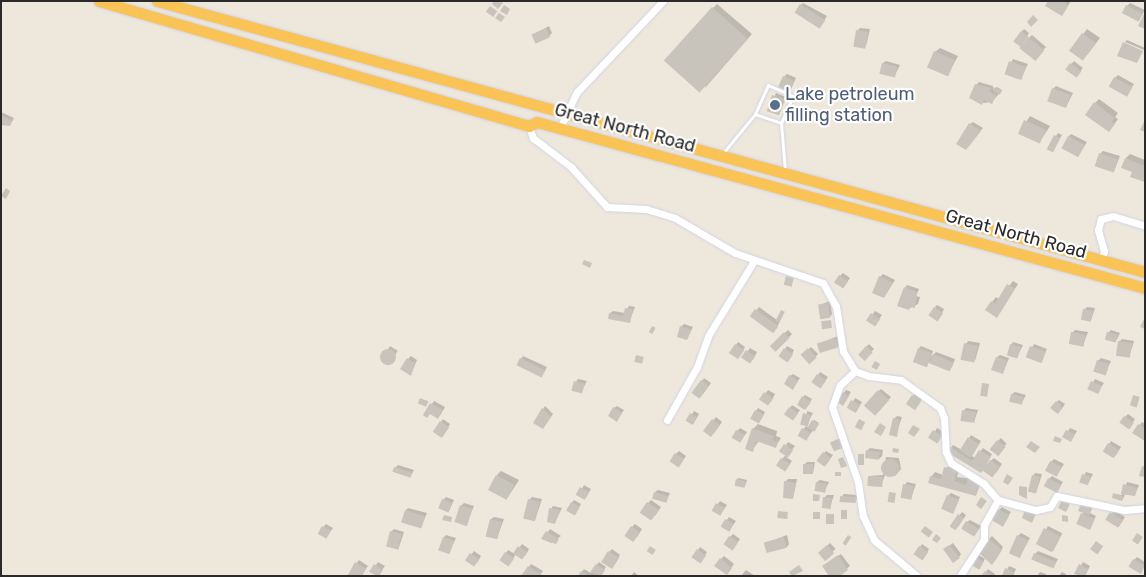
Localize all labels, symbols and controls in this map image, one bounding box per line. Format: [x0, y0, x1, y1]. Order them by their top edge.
place label: Lake petroleum filling station [785, 84, 914, 126]
street label: Great North Road [552, 99, 698, 157]
marker: Lake petroleum filling station [769, 99, 781, 111]
street label: Great North Road [943, 205, 1089, 263]

